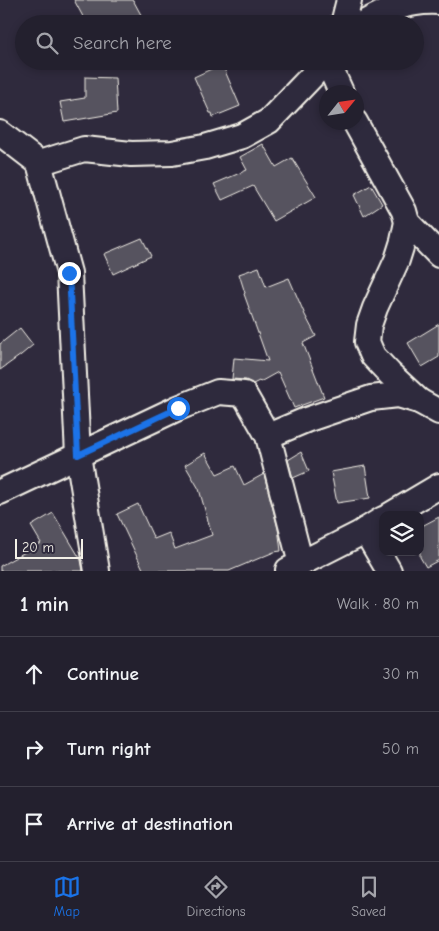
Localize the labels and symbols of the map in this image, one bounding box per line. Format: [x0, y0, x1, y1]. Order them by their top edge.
north arrow [319, 85, 364, 130]
route end [58, 262, 81, 285]
route start [167, 397, 190, 420]
scale bar [15, 536, 82, 559]

